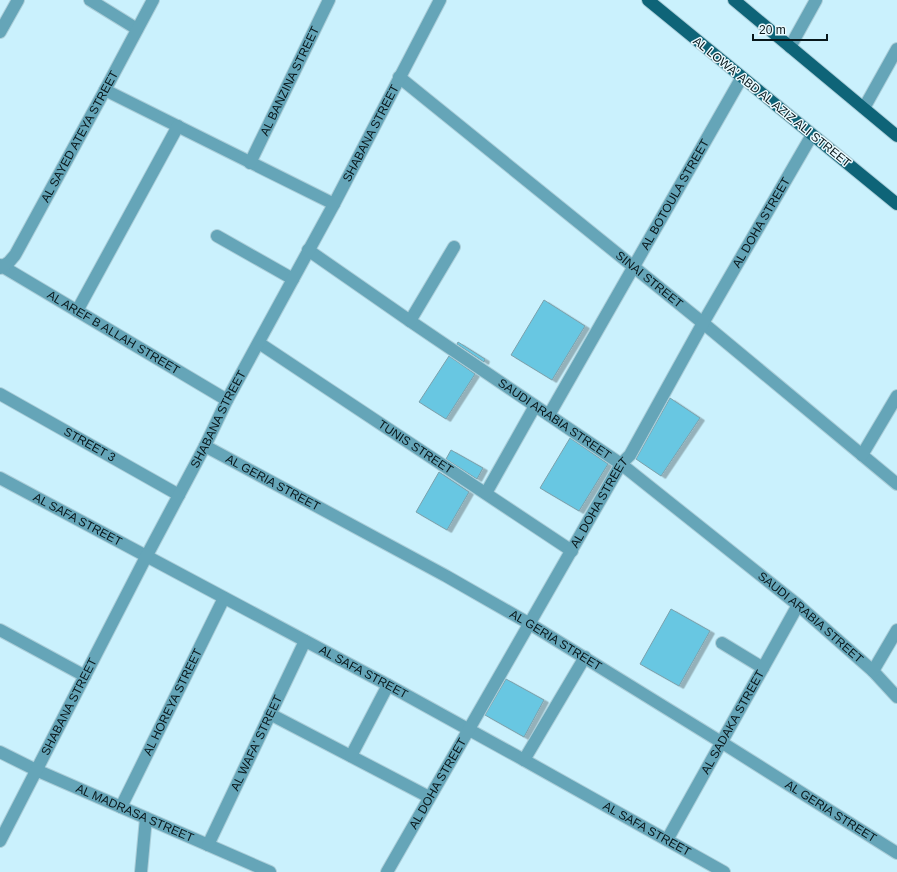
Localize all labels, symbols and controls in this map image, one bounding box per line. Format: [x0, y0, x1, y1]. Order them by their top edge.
scale bar [753, 16, 827, 42]
text: 20 m [759, 23, 786, 37]
street label: AL BANZINA STREET [257, 24, 322, 138]
street label: AL LOWA' ABD AL AZIZ ALI STREET [690, 34, 854, 170]
street label: AL SAYED ATEYA STREET [38, 68, 121, 205]
street label: SHABANA STREET [340, 82, 402, 184]
street label: AL BOTOULA STREET [638, 136, 712, 252]
street label: AL DOHA STREET [729, 174, 793, 270]
street label: SINAI STREET [613, 248, 686, 311]
street label: AL AREF B ALLAH STREET [45, 288, 183, 378]
street label: SHABANA STREET [188, 367, 249, 470]
street label: SAUDI ARABIA STREET [495, 376, 614, 463]
street label: TUNIS STREET [376, 417, 456, 477]
street label: STREET 3 [61, 424, 118, 465]
street label: AL GERIA STREET [223, 451, 323, 514]
street label: AL DOHA STREET [567, 454, 631, 550]
street label: AL SAFA STREET [31, 490, 125, 549]
street label: SAUDI ARABIA STREET [755, 569, 866, 666]
street label: AL GERIA STREET [507, 607, 605, 674]
street label: AL SAFA STREET [317, 643, 411, 702]
street label: AL HOREYA STREET [140, 646, 205, 758]
street label: SHABANA STREET [38, 655, 100, 758]
street label: AL SADAKA STREET [698, 667, 768, 776]
street label: AL WAFA' STREET [228, 692, 286, 793]
street label: AL DOHA STREET [406, 735, 470, 831]
street label: AL GERIA STREET [783, 777, 880, 846]
street label: AL MADRASA STREET [74, 781, 196, 845]
street label: AL SAFA STREET [601, 799, 694, 859]

